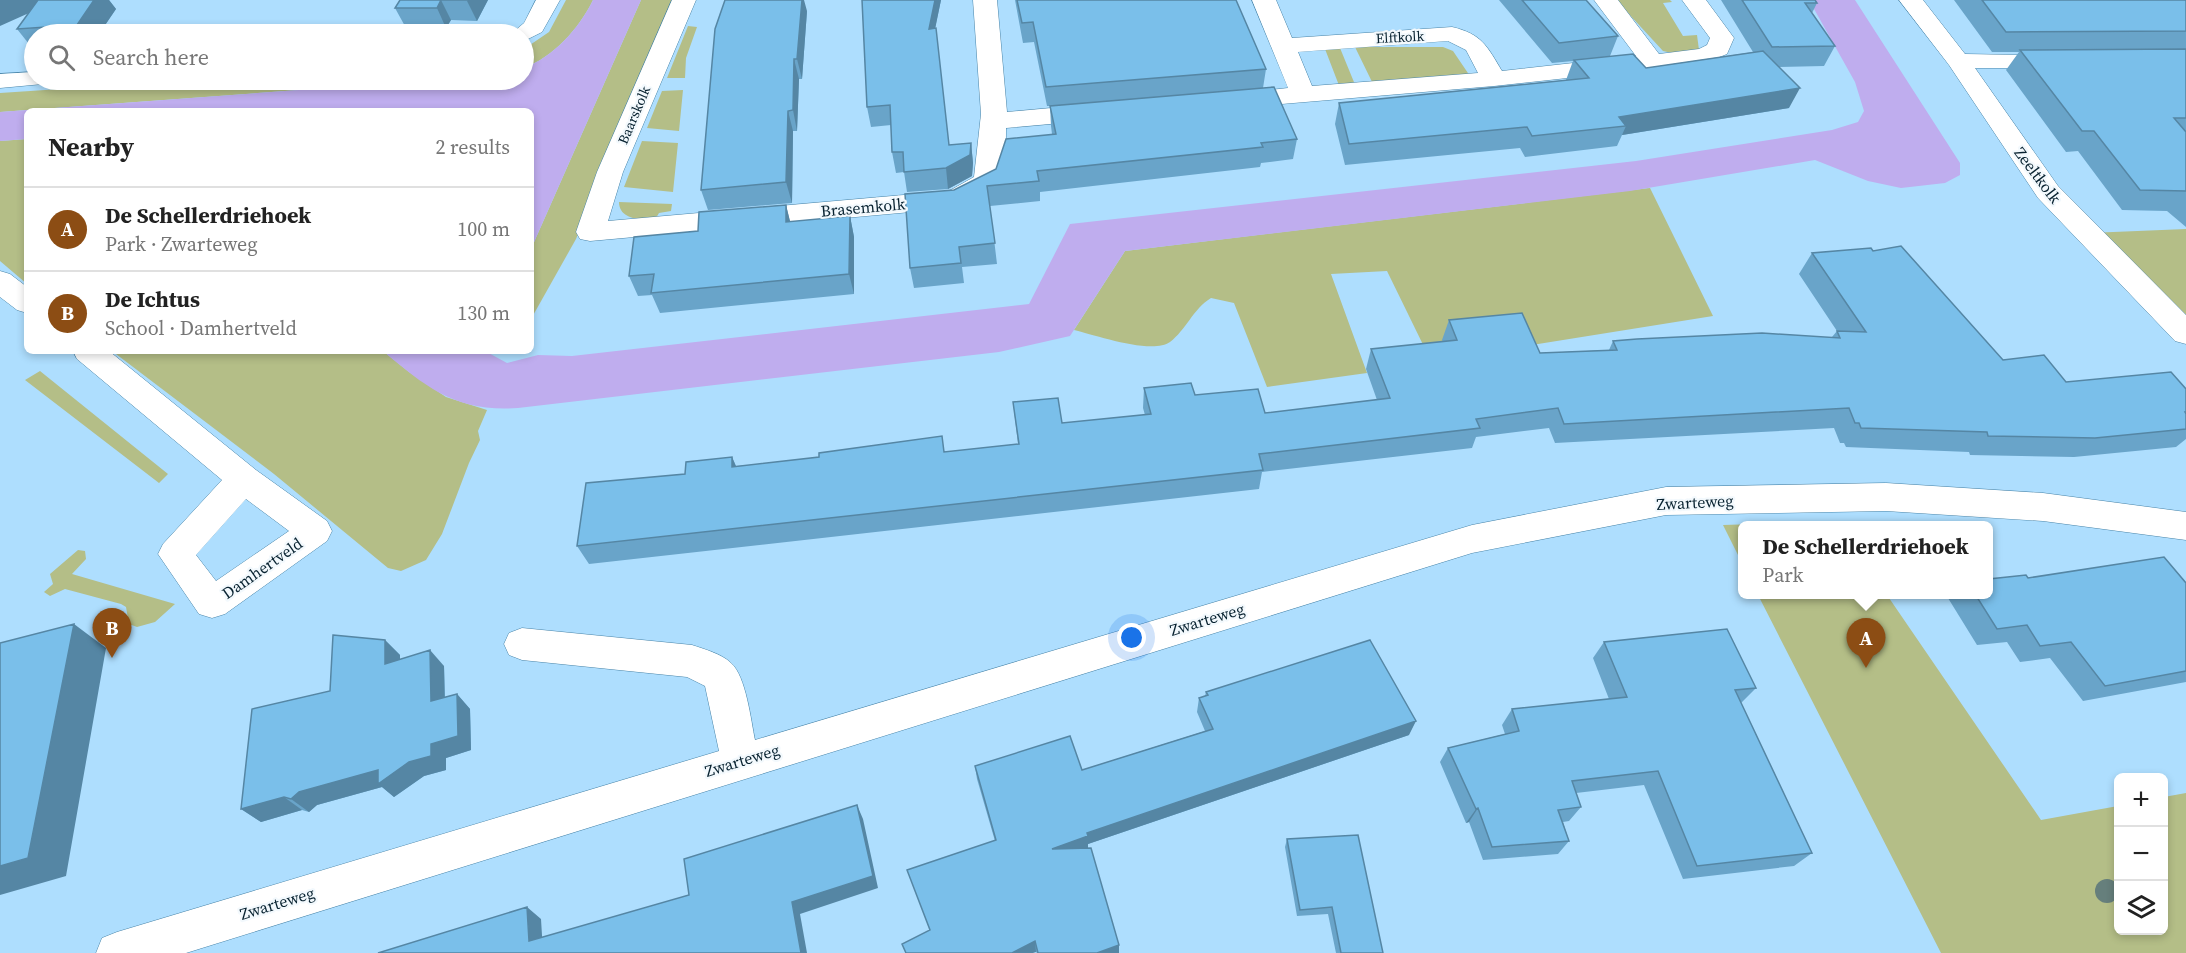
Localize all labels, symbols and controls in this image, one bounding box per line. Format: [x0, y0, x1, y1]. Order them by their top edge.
search box [24, 24, 534, 90]
street label: Elftkolk [1375, 26, 1425, 48]
icon: search [45, 41, 78, 74]
text: Search here [93, 42, 209, 72]
street label: Baarskolk [613, 82, 655, 147]
text: Nearby [48, 129, 134, 165]
text: 2 results [435, 133, 510, 161]
street label: Zeeltkolk [2009, 142, 2067, 208]
street label: Brasemkolk [820, 192, 906, 222]
text: De Schellerdriehoek [105, 200, 311, 230]
text: A [61, 215, 74, 243]
text: 100 m [457, 215, 510, 243]
text: Park · Zwarteweg [105, 230, 258, 258]
text: De Ichtus [105, 284, 200, 314]
text: B [61, 299, 74, 327]
text: 130 m [457, 299, 510, 327]
text: School · Damhertveld [105, 314, 297, 342]
street label: Zwarteweg [1656, 489, 1734, 515]
popup [1738, 521, 1993, 599]
text: De Schellerdriehoek [1762, 531, 1969, 561]
street label: Damhertveld [217, 532, 307, 604]
text: Park [1762, 561, 1803, 589]
street label: Zwarteweg [1167, 597, 1247, 641]
pin: B [92, 608, 132, 658]
pin: A [1846, 618, 1886, 668]
your location [1117, 623, 1146, 652]
street label: Zwarteweg [702, 738, 782, 782]
map controls [2114, 773, 2168, 935]
button: + [2114, 773, 2168, 827]
button: − [2114, 827, 2168, 881]
street label: Zwarteweg [237, 881, 317, 925]
button: layers [2114, 881, 2168, 935]

